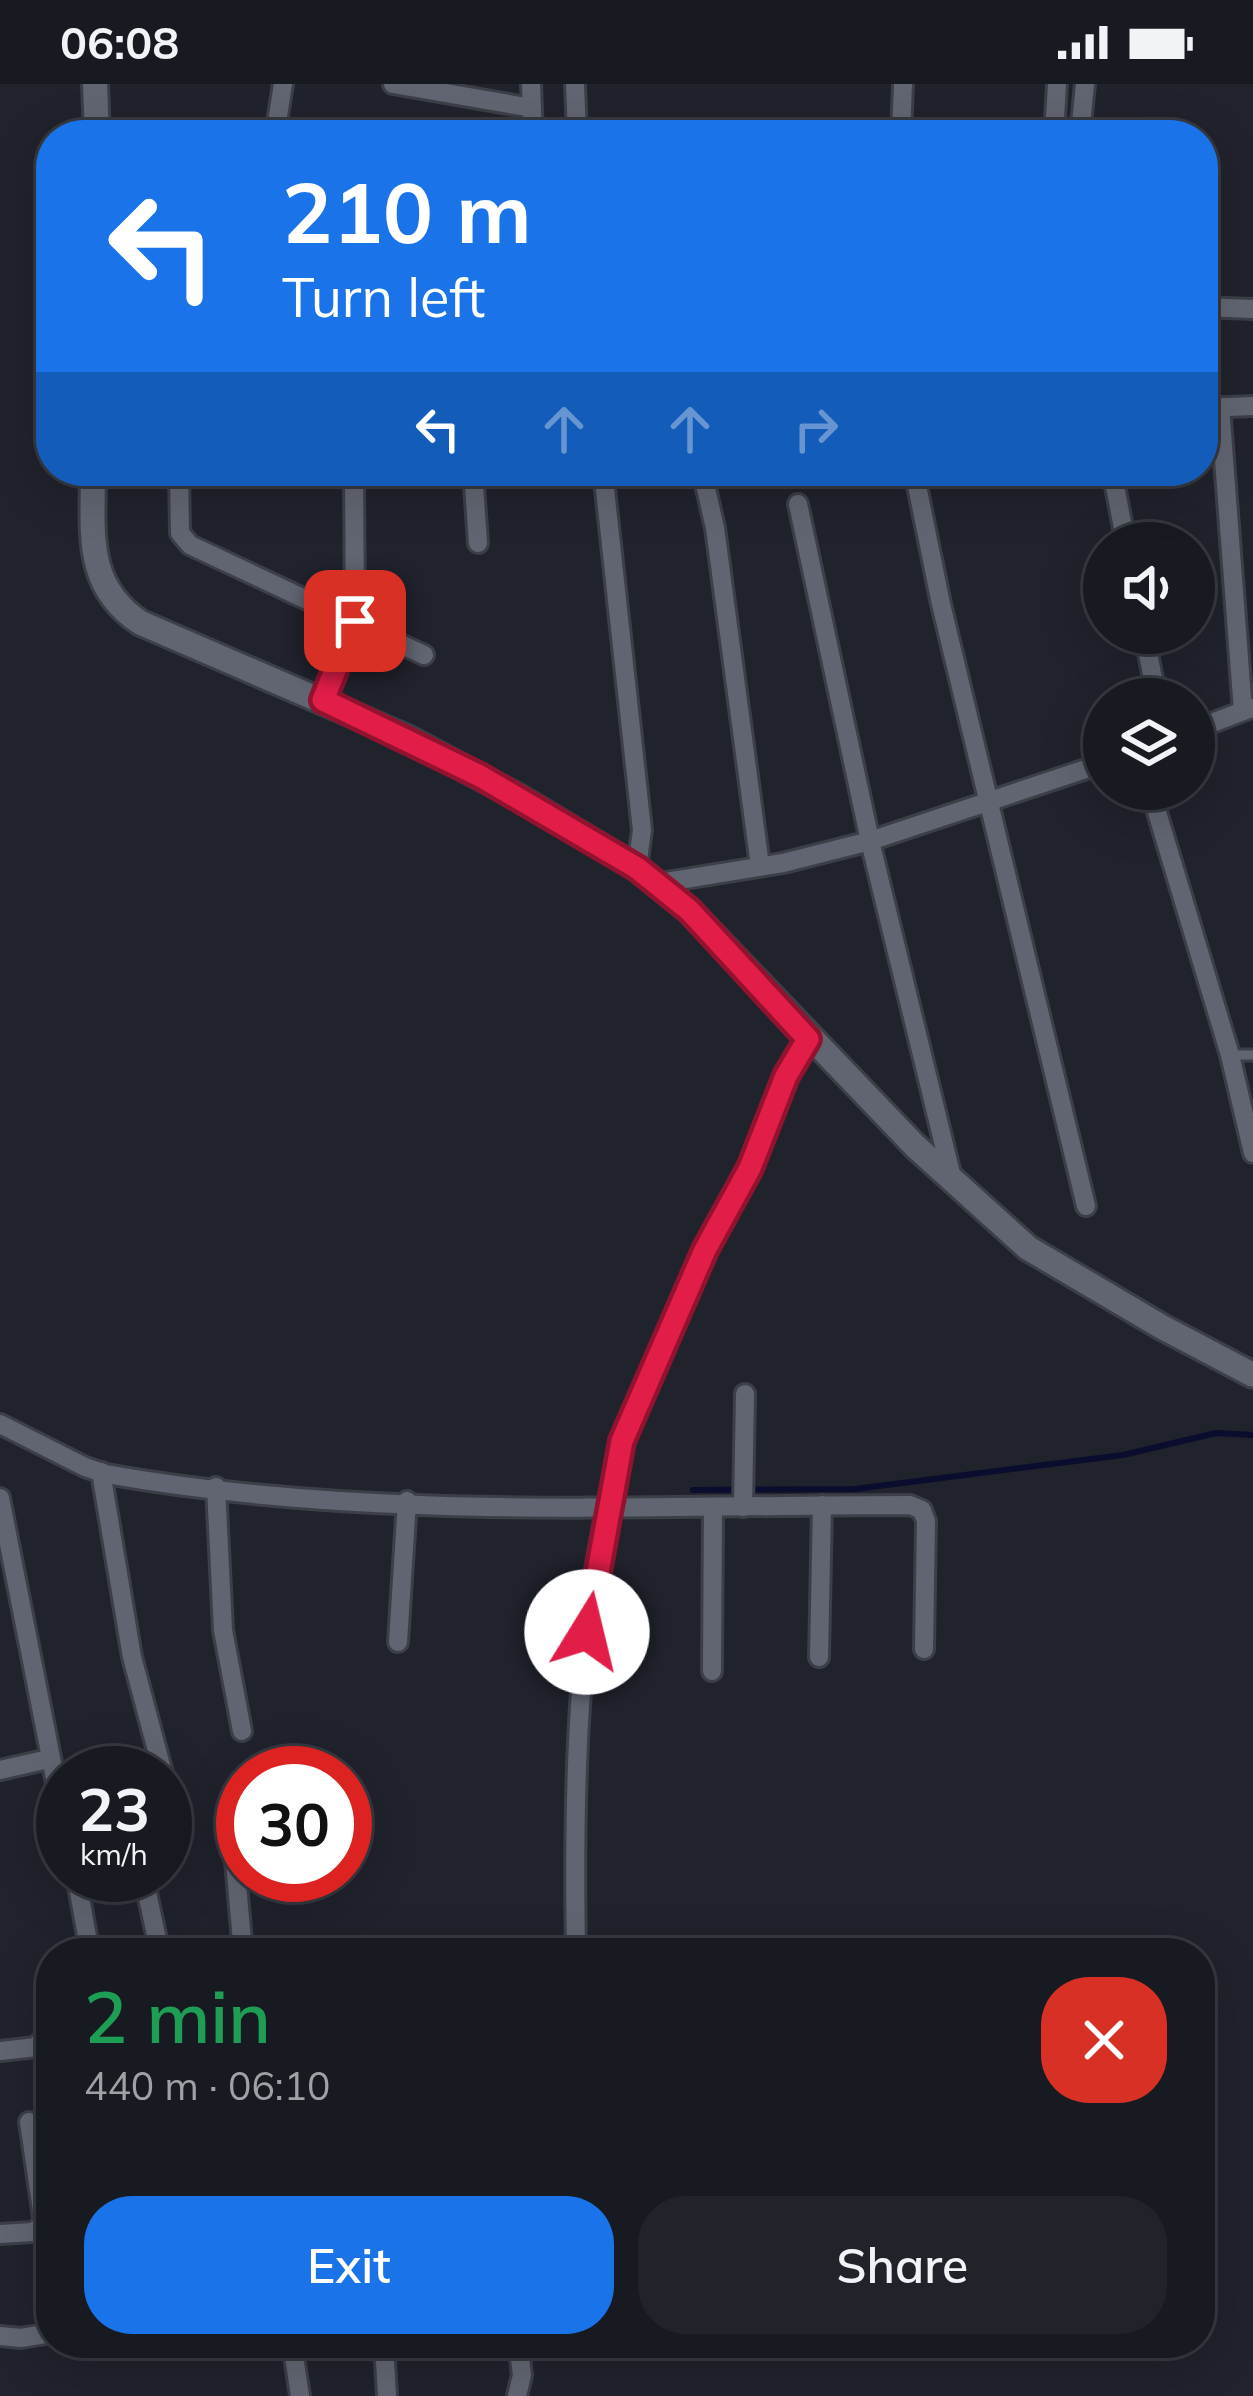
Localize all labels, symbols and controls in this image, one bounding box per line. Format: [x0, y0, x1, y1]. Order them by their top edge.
text: 06:08 [60, 14, 179, 70]
text: 210 m [282, 159, 532, 264]
icon: left [84, 168, 240, 324]
text: Turn left [282, 263, 485, 331]
icon: left [405, 396, 471, 462]
icon: ahead [531, 396, 597, 462]
icon: ahead [657, 396, 723, 462]
icon: right [783, 396, 849, 462]
map controls [1083, 522, 1215, 810]
button: sound [1083, 522, 1215, 654]
pin [304, 570, 406, 672]
icon: arrive [322, 588, 388, 654]
button: layers [1083, 678, 1215, 810]
position arrow [524, 1569, 650, 1695]
speed limit sign: 30 [216, 1746, 372, 1902]
text: 23 [78, 1771, 150, 1846]
text: km/h [80, 1835, 148, 1873]
text: 2 min [84, 1971, 271, 2061]
button: close [1041, 1977, 1167, 2103]
text: 440 m · 06:10 [84, 2061, 330, 2110]
button: Exit [84, 2196, 614, 2334]
button: Share [638, 2196, 1167, 2334]

